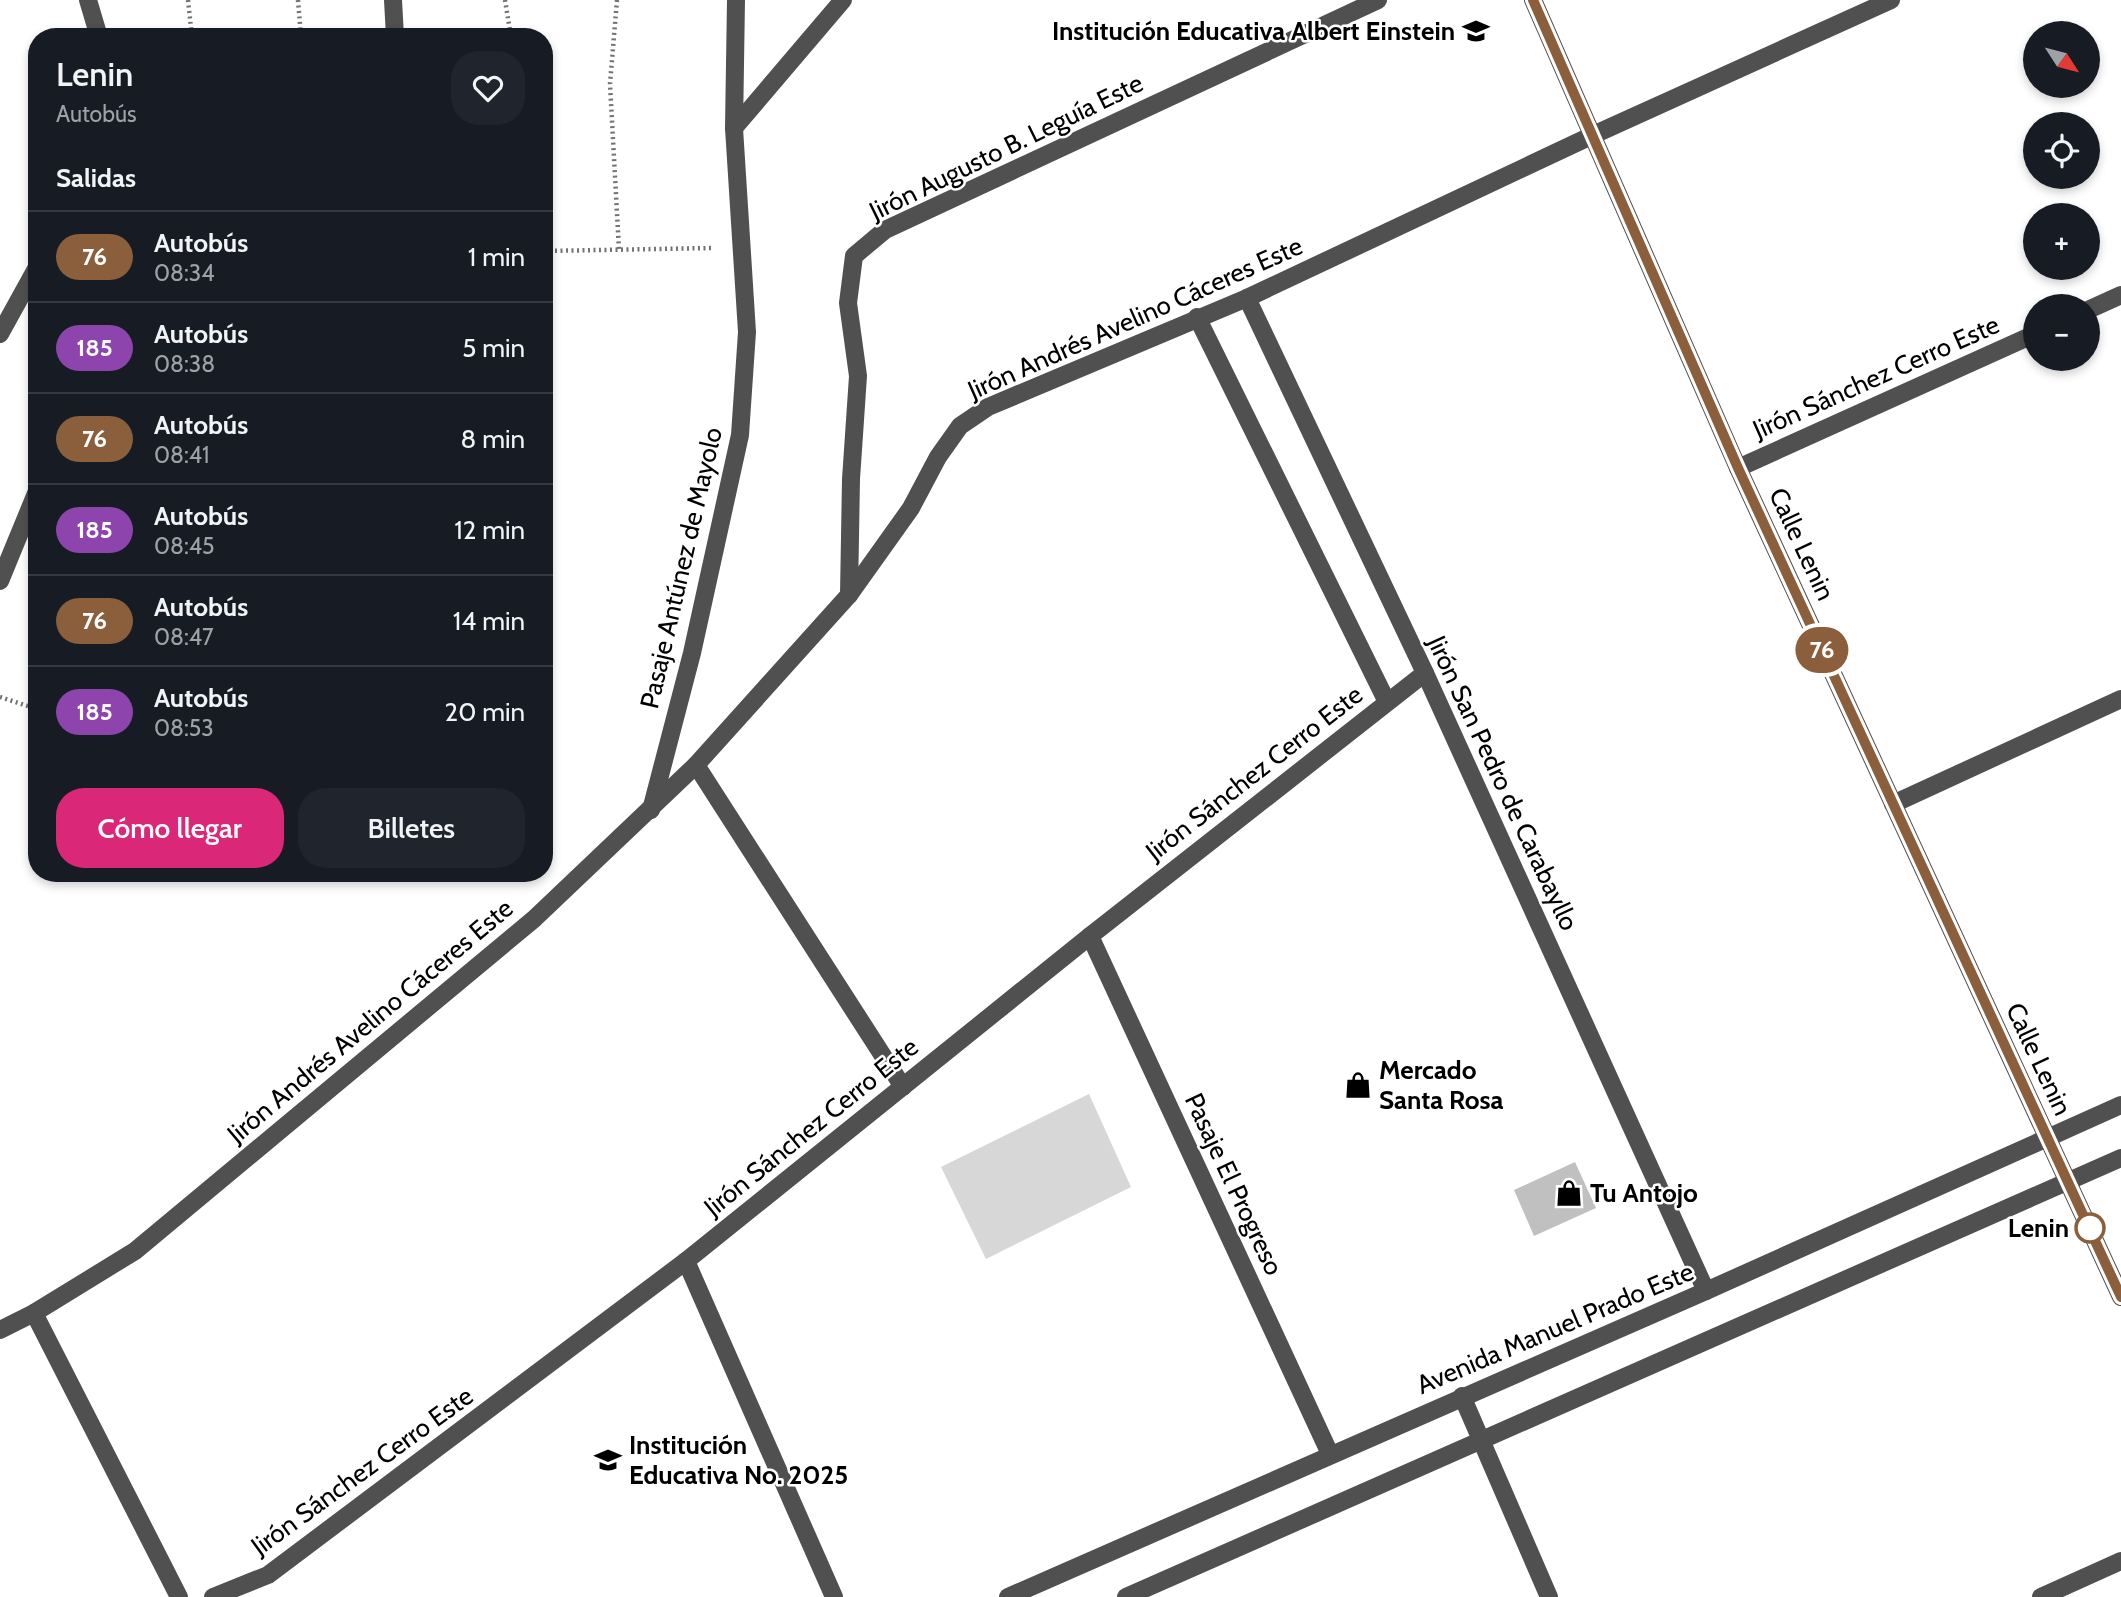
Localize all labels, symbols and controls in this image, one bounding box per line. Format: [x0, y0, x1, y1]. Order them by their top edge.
place label: Institución Educativa Albert Einstein [1052, 15, 1455, 47]
school or university icon: Institución Educativa Albert Einstein [1461, 16, 1491, 46]
north arrow [2023, 21, 2100, 98]
map controls [2023, 21, 2100, 371]
button: heart [451, 51, 525, 125]
text: Lenin [56, 54, 133, 94]
street label: Jirón Augusto B. Leguía Este [863, 67, 1148, 228]
text: Autobús [56, 100, 137, 128]
button: locate [2023, 112, 2100, 189]
text: Salidas [56, 162, 136, 194]
button: + [2023, 203, 2100, 280]
text: Autobús [154, 227, 248, 259]
street label: Jirón Andrés Avelino Cáceres Este [962, 230, 1307, 407]
text: 1 min [468, 241, 525, 273]
text: 76 [82, 242, 107, 271]
text: 08:34 [154, 259, 215, 287]
button: − [2023, 294, 2100, 371]
street label: Jirón Sánchez Cerro Este [1747, 308, 2004, 446]
text: Autobús [154, 318, 248, 350]
text: 5 min [462, 332, 525, 364]
text: 185 [76, 333, 113, 362]
text: 08:38 [154, 350, 215, 378]
text: Autobús [154, 409, 248, 441]
text: 8 min [461, 423, 525, 455]
text: 76 [82, 424, 107, 453]
street label: Pasaje Antúnez de Mayolo [633, 424, 729, 712]
text: 08:41 [154, 441, 210, 469]
street label: Calle Lenin [1762, 483, 1842, 605]
text: Autobús [154, 500, 248, 532]
text: 12 min [454, 514, 525, 546]
text: 185 [76, 515, 113, 544]
text: 08:45 [154, 532, 215, 560]
text: Autobús [154, 591, 248, 623]
text: 14 min [453, 605, 525, 637]
text: 76 [82, 606, 107, 635]
text: 08:47 [154, 623, 214, 651]
line badge: 76 [1790, 627, 1854, 673]
street label: Jirón San Pedro de Carabayllo [1420, 630, 1585, 935]
text: 76 [1809, 635, 1835, 664]
street label: Jirón Sánchez Cerro Este [1138, 678, 1369, 868]
text: Autobús [154, 682, 248, 714]
text: 20 min [445, 696, 525, 728]
text: 185 [76, 697, 113, 726]
text: 08:53 [154, 714, 214, 742]
button: Cómo llegar [56, 788, 284, 868]
button: Billetes [298, 788, 525, 868]
street label: Jirón Andrés Avelino Cáceres Este [220, 892, 519, 1151]
street label: Calle Lenin [1999, 998, 2079, 1120]
street label: Jirón Sánchez Cerro Este [697, 1031, 925, 1224]
place label: Mercado Santa Rosa [1379, 1054, 1504, 1116]
shop icon: Mercado Santa Rosa [1343, 1070, 1373, 1100]
street label: Pasaje El Progreso [1178, 1088, 1290, 1280]
place label: Tu Antojo [1590, 1177, 1698, 1209]
shop icon: Tu Antojo [1554, 1178, 1584, 1208]
place label: Lenin [2008, 1212, 2069, 1244]
marker: Lenin [2075, 1213, 2105, 1243]
street label: Avenida Manuel Prado Este [1412, 1255, 1698, 1401]
street label: Jirón Sánchez Cerro Este [244, 1380, 479, 1563]
place label: Institución Educativa No. 2025 [629, 1429, 848, 1491]
school or university icon: Institución Educativa No. 2025 [593, 1445, 623, 1475]

